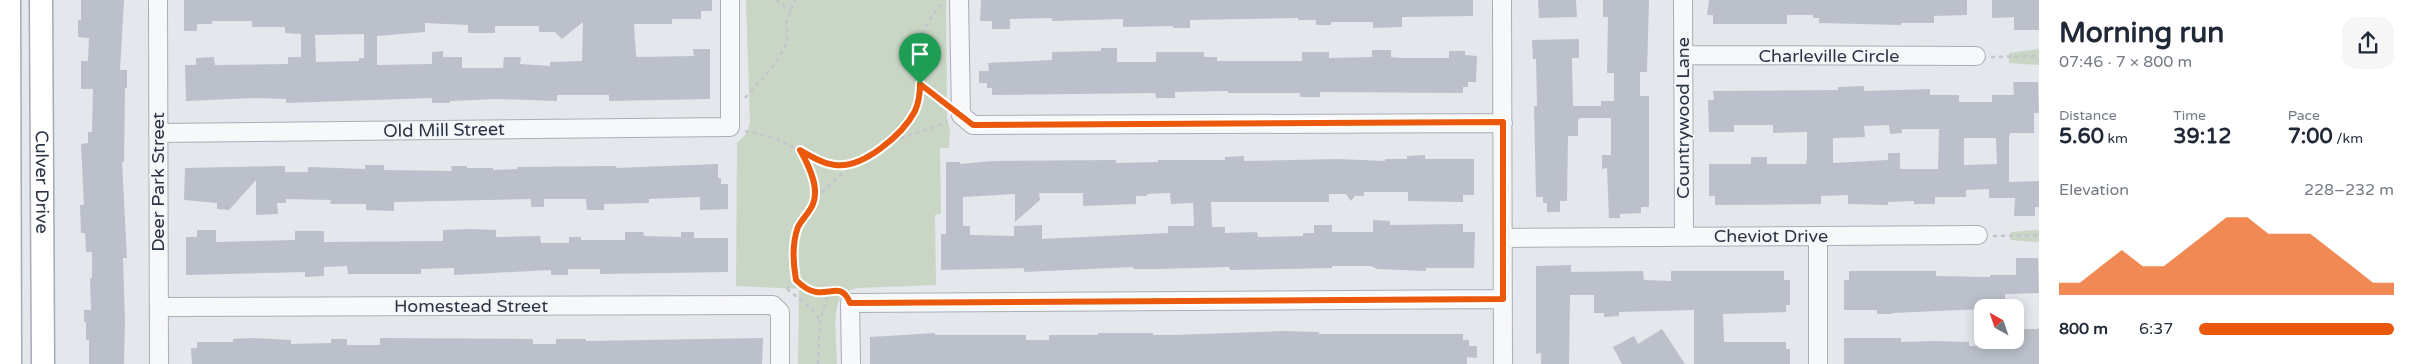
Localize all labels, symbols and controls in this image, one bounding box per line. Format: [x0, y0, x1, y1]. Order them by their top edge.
text: Morning run [2059, 16, 2224, 50]
button: share [2342, 17, 2394, 69]
pin [899, 33, 941, 84]
street label: Countrywood Lane [1672, 37, 1694, 199]
icon: arrive [906, 40, 934, 68]
street label: Charleville Circle [1759, 45, 1899, 67]
text: 07:46 · 7 × 800 m [2059, 52, 2192, 72]
text: Distance [2059, 107, 2117, 124]
text: Time [2173, 107, 2206, 124]
text: Pace [2288, 107, 2320, 124]
street label: Deer Park Street [147, 112, 169, 252]
street label: Old Mill Street [383, 118, 505, 142]
text: 5.60 [2059, 124, 2104, 149]
text: 39:12 [2173, 124, 2232, 149]
text: 7:00 [2288, 124, 2333, 149]
street label: Culver Drive [31, 130, 53, 234]
text: km [2104, 130, 2128, 147]
text: /km [2333, 130, 2363, 147]
text: Elevation [2059, 180, 2129, 200]
text: 228–232 m [2304, 180, 2394, 200]
street label: Cheviot Drive [1714, 225, 1828, 247]
street label: Homestead Street [394, 295, 548, 317]
north arrow [1974, 299, 2024, 349]
map controls [1974, 299, 2024, 349]
text: 800 m [2059, 319, 2108, 339]
text: 6:37 [2139, 319, 2173, 339]

